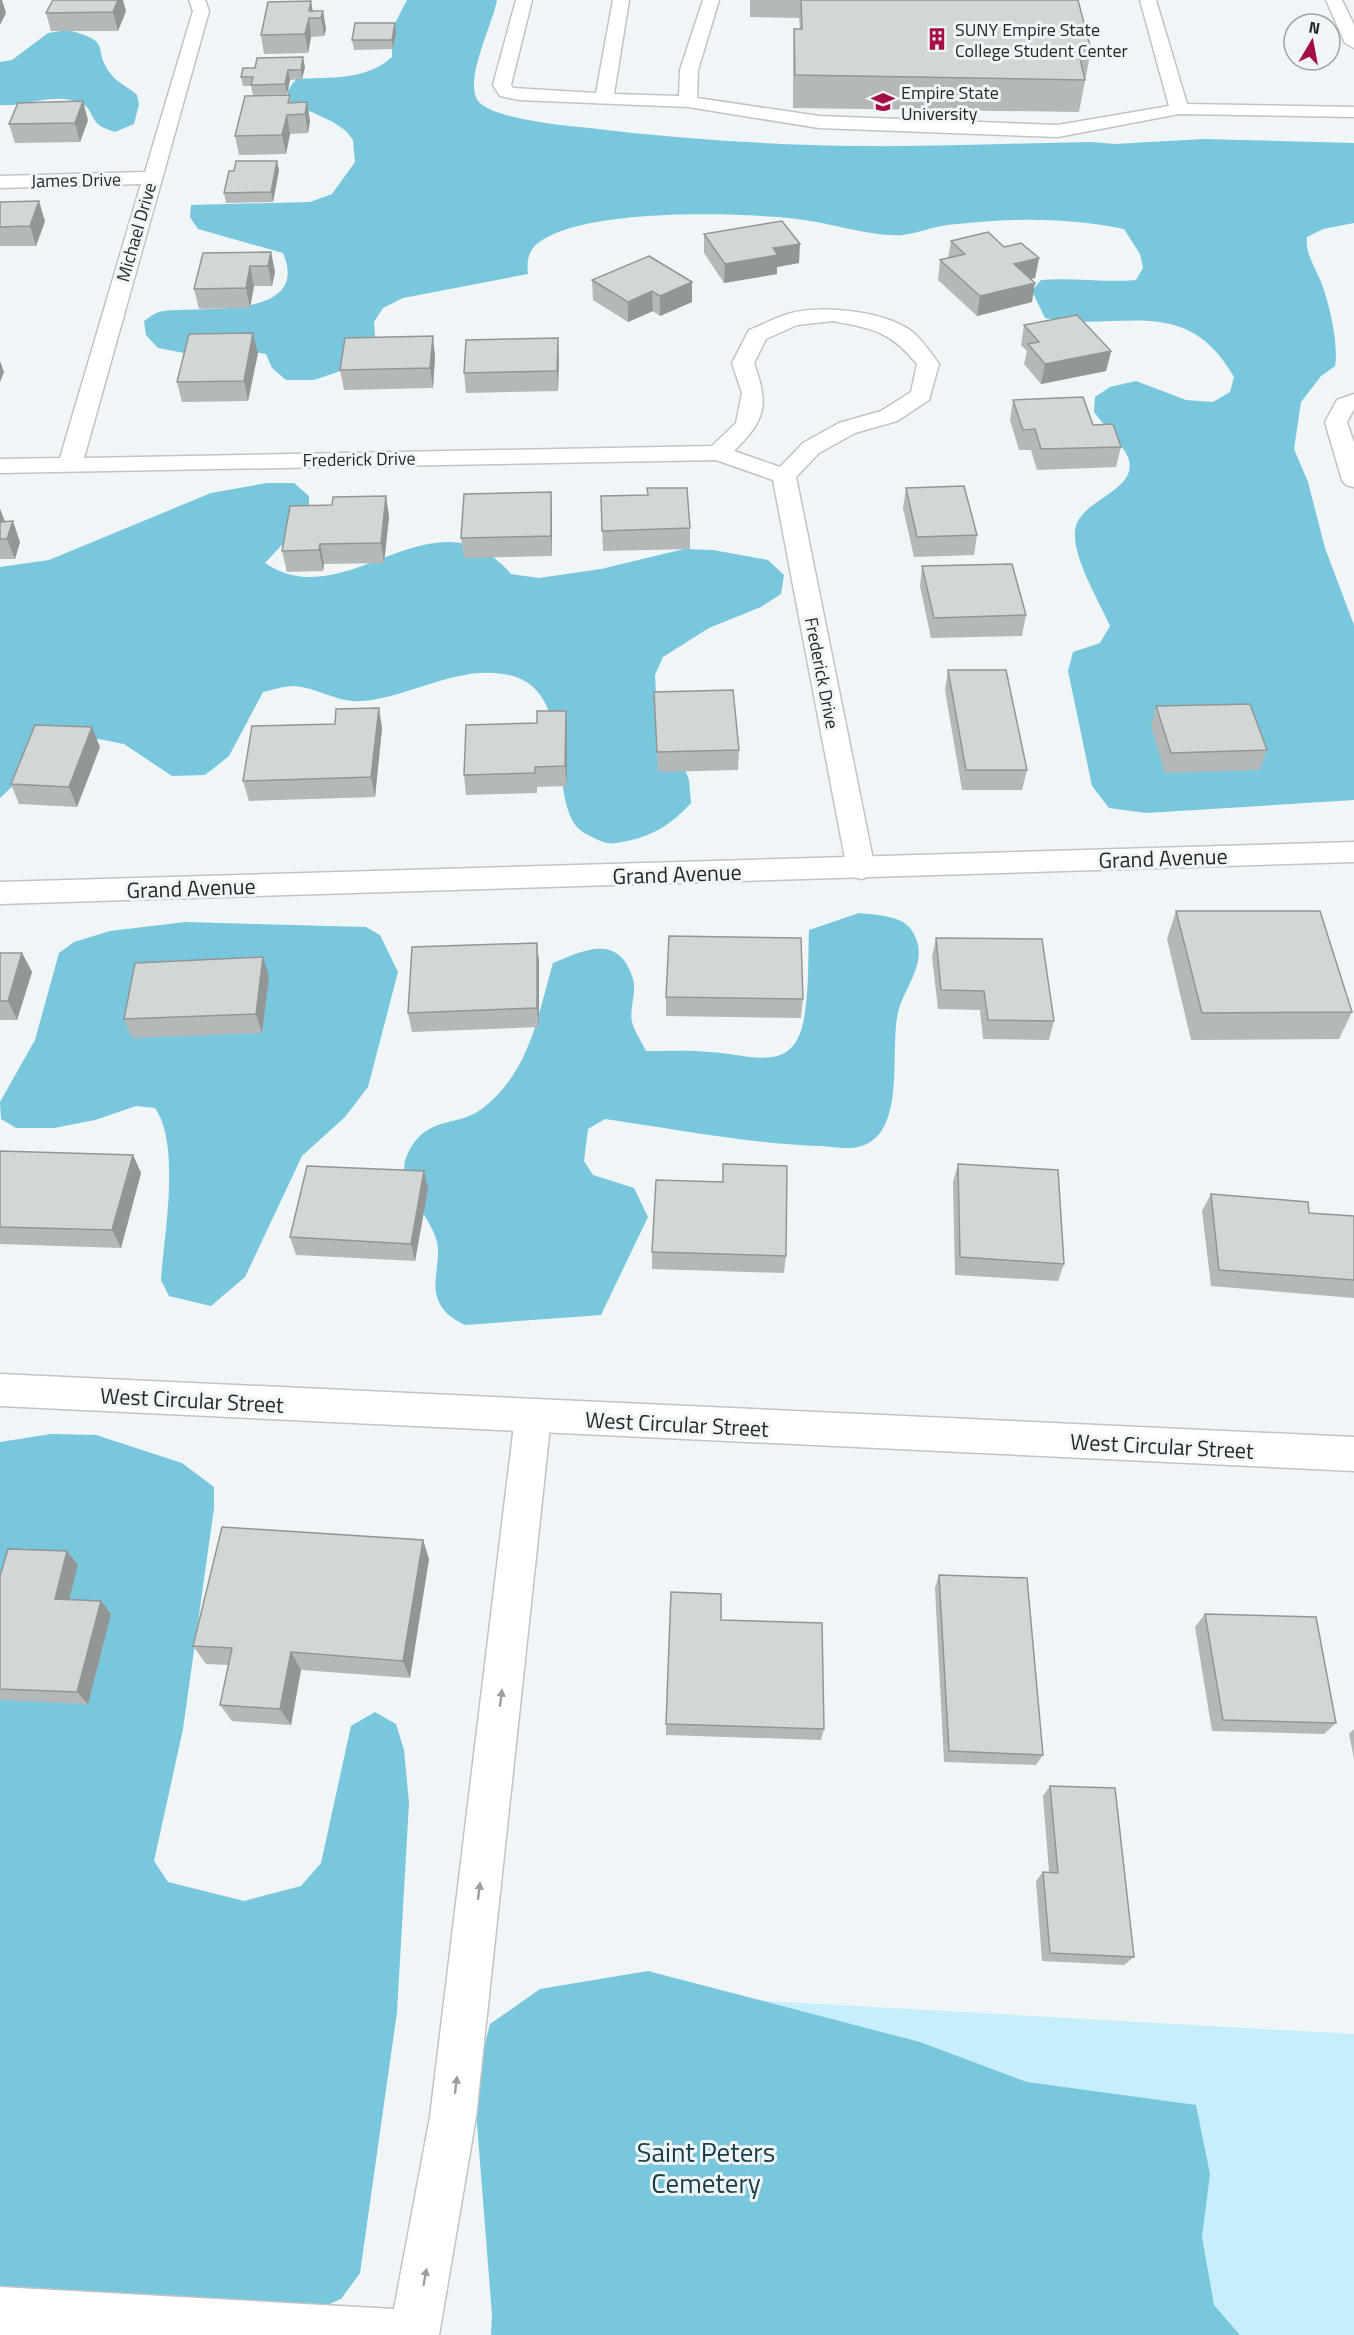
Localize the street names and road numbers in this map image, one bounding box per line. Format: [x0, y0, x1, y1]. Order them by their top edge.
street label: James Drive [31, 166, 121, 194]
street label: Michael Drive [109, 179, 163, 285]
street label: Frederick Drive [302, 445, 416, 473]
street label: Frederick Drive [798, 615, 846, 731]
street label: Grand Avenue [1098, 839, 1228, 877]
street label: Grand Avenue [612, 855, 742, 893]
street label: Grand Avenue [126, 869, 256, 907]
street label: West Circular Street [99, 1378, 285, 1422]
street label: West Circular Street [584, 1402, 770, 1446]
street label: West Circular Street [1069, 1424, 1255, 1468]

